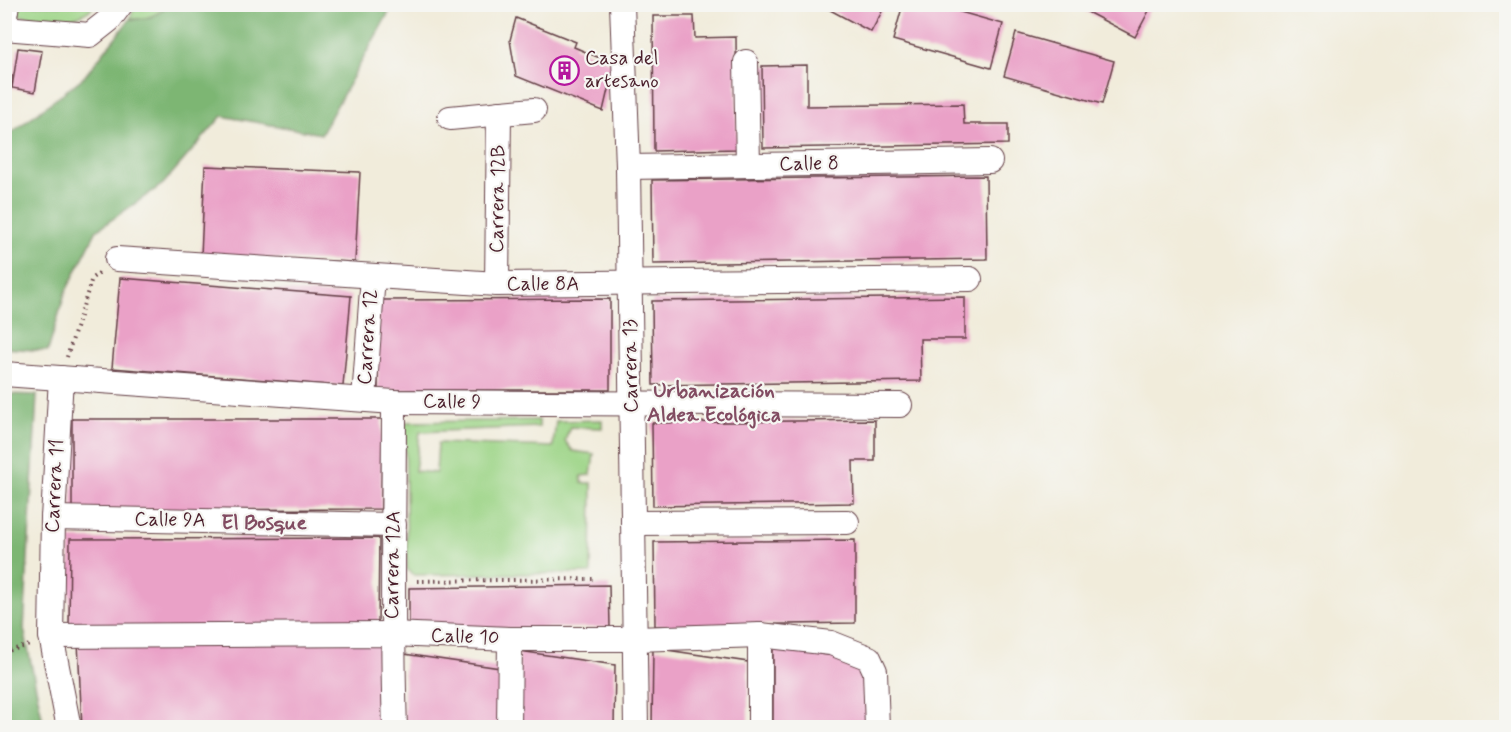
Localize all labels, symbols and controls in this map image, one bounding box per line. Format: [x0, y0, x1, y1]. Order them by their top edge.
place label: Casa del artesano [585, 45, 659, 95]
building icon: Casa del artesano [548, 54, 580, 86]
street label: Carrera 12B [484, 144, 512, 254]
street label: Calle 8 [779, 150, 839, 178]
street label: Calle 8A [507, 271, 579, 298]
street label: Carrera 12 [351, 288, 385, 386]
street label: Carrera 13 [617, 319, 645, 413]
district label: Urbanización Aldea Ecológica [647, 377, 781, 429]
street label: Calle 9 [423, 388, 482, 416]
street label: Carrera 11 [39, 438, 71, 534]
street label: Calle 9A [134, 506, 206, 534]
district label: El Bosque [221, 509, 307, 537]
street label: Carrera 12A [379, 510, 407, 620]
street label: Calle 10 [430, 622, 500, 652]

